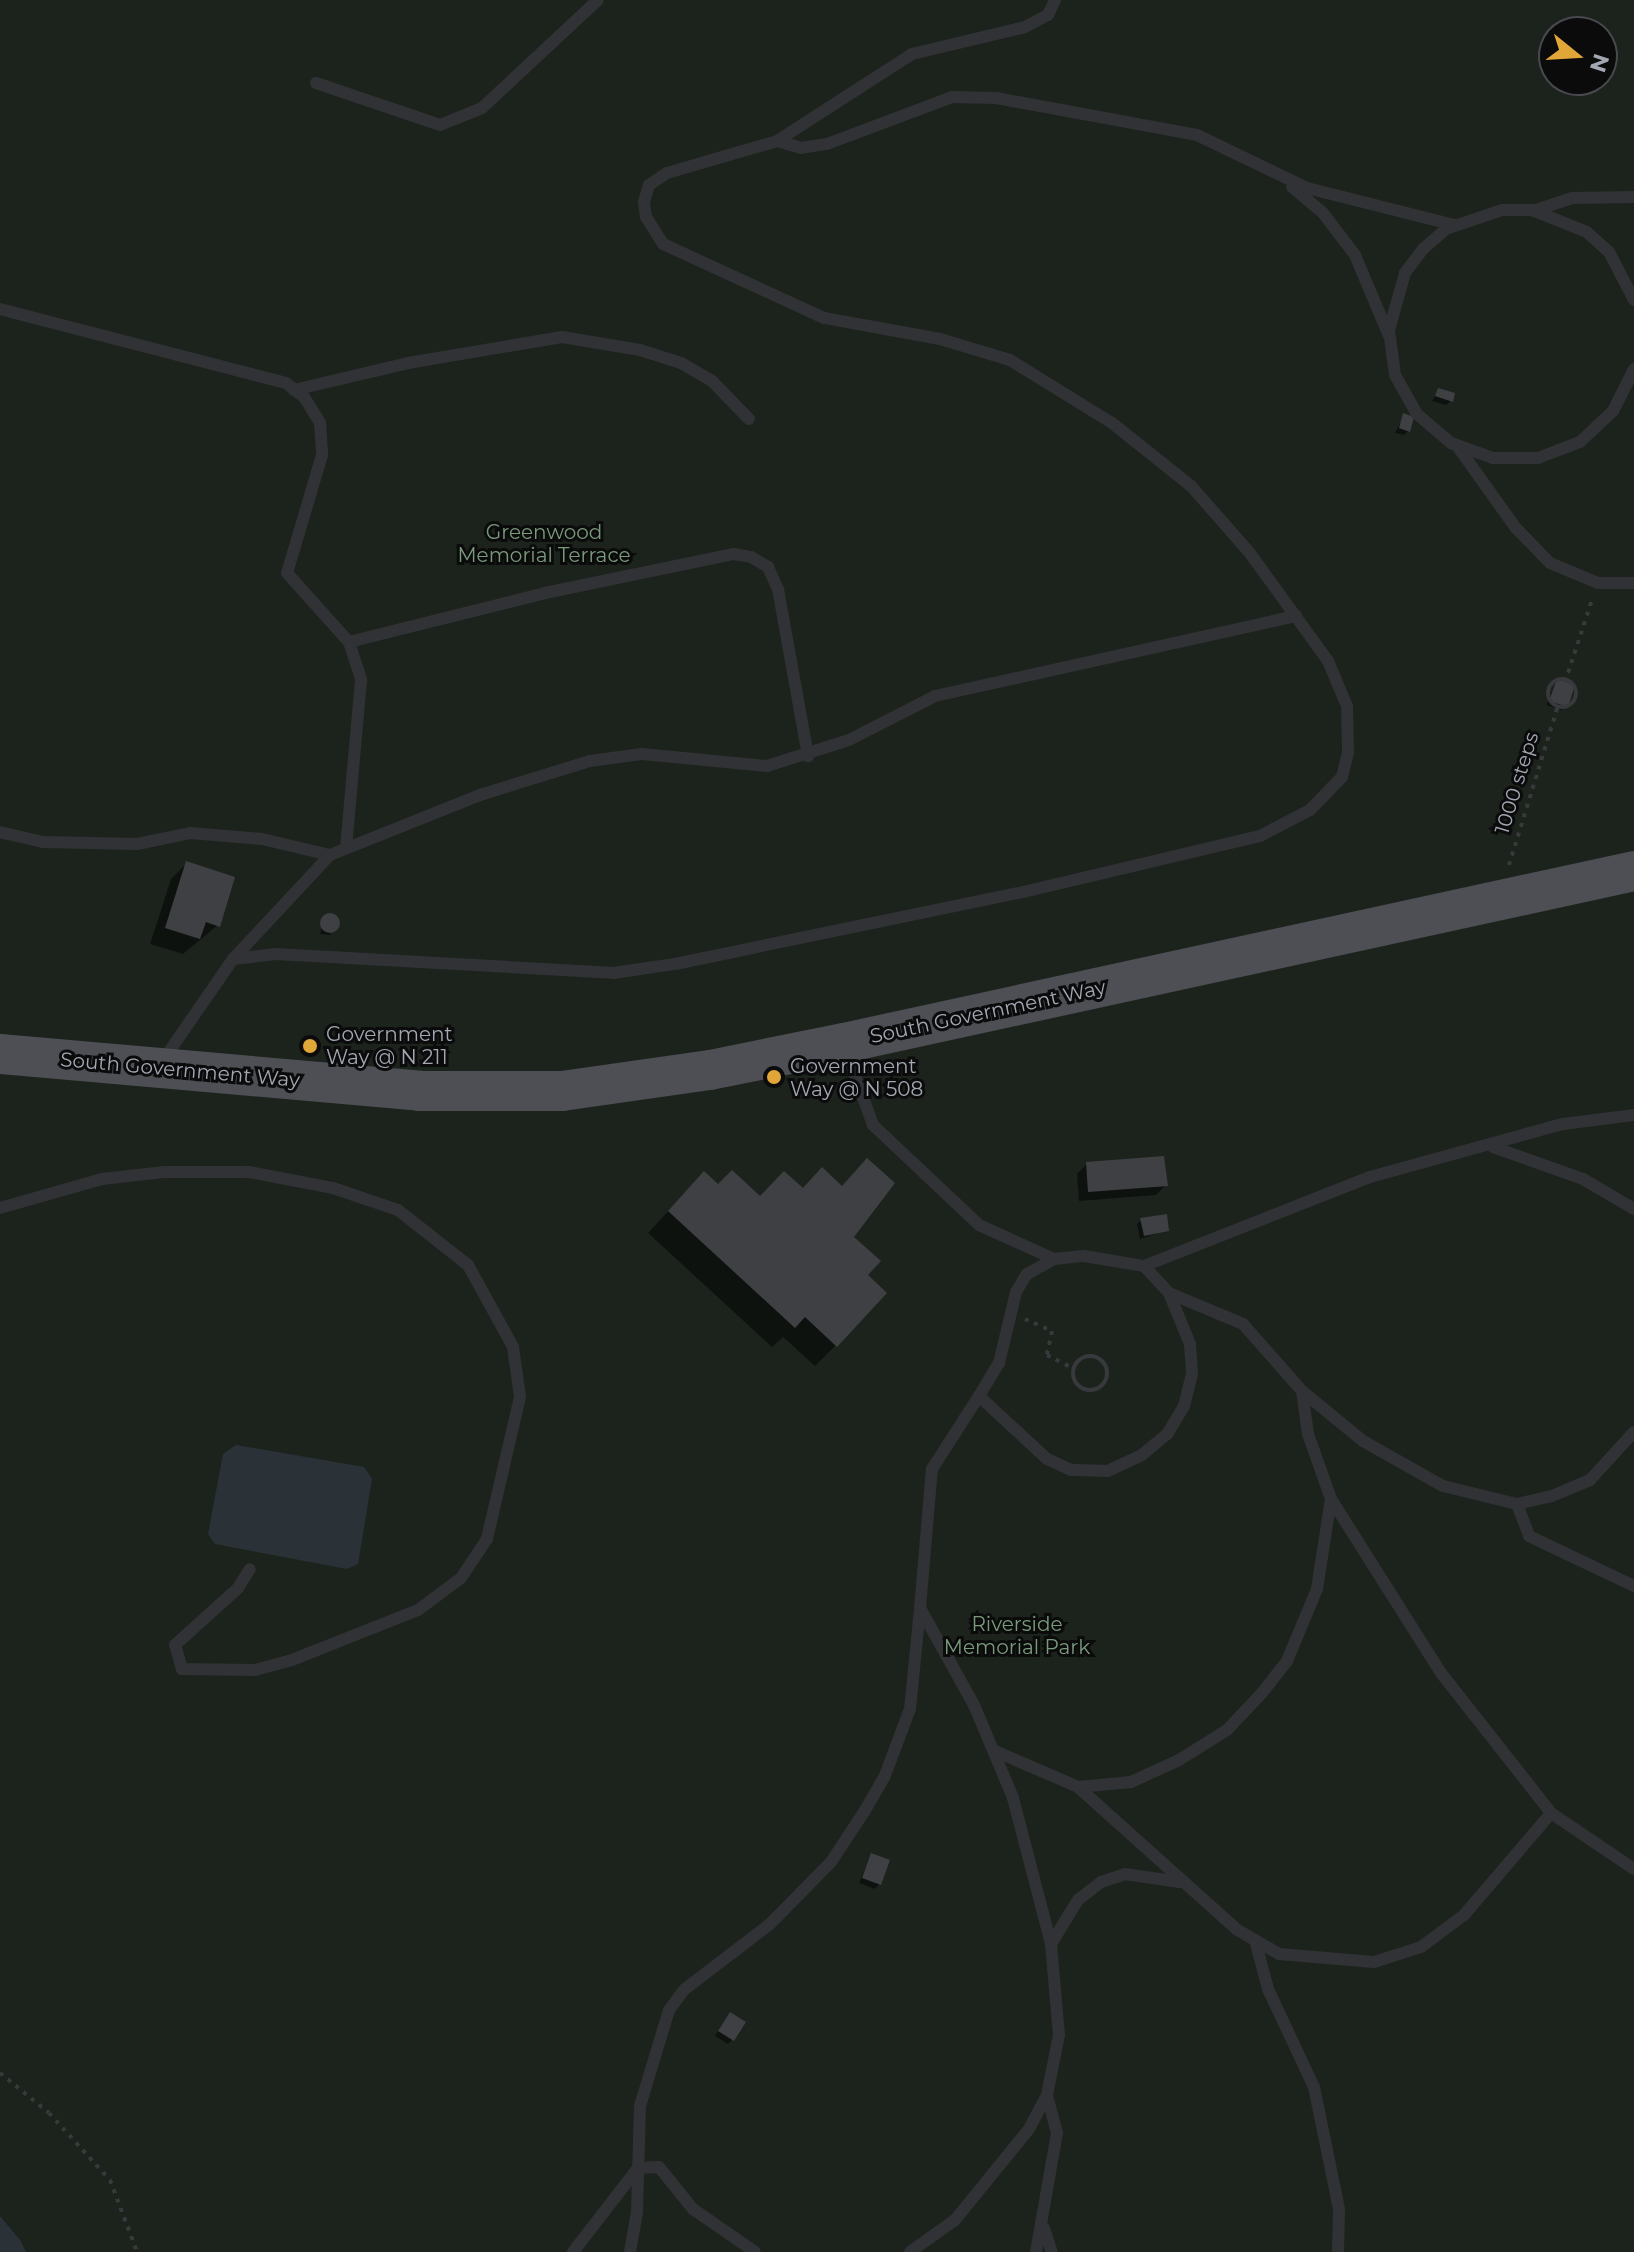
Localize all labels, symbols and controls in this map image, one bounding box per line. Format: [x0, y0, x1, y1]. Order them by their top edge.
north arrow [1538, 16, 1618, 96]
text: N [1584, 50, 1615, 76]
park label: Greenwood Memorial Terrace [457, 521, 631, 568]
street label: 1000 steps [1490, 729, 1544, 837]
street label: South Government Way [868, 975, 1108, 1049]
place label: Government Way @ N 211 [326, 1022, 453, 1069]
marker: Government Way @ N 211 [301, 1037, 319, 1055]
street label: South Government Way [59, 1048, 301, 1092]
place label: Government Way @ N 508 [790, 1054, 923, 1101]
marker: Government Way @ N 508 [765, 1068, 783, 1086]
park label: Riverside Memorial Park [944, 1612, 1090, 1659]

